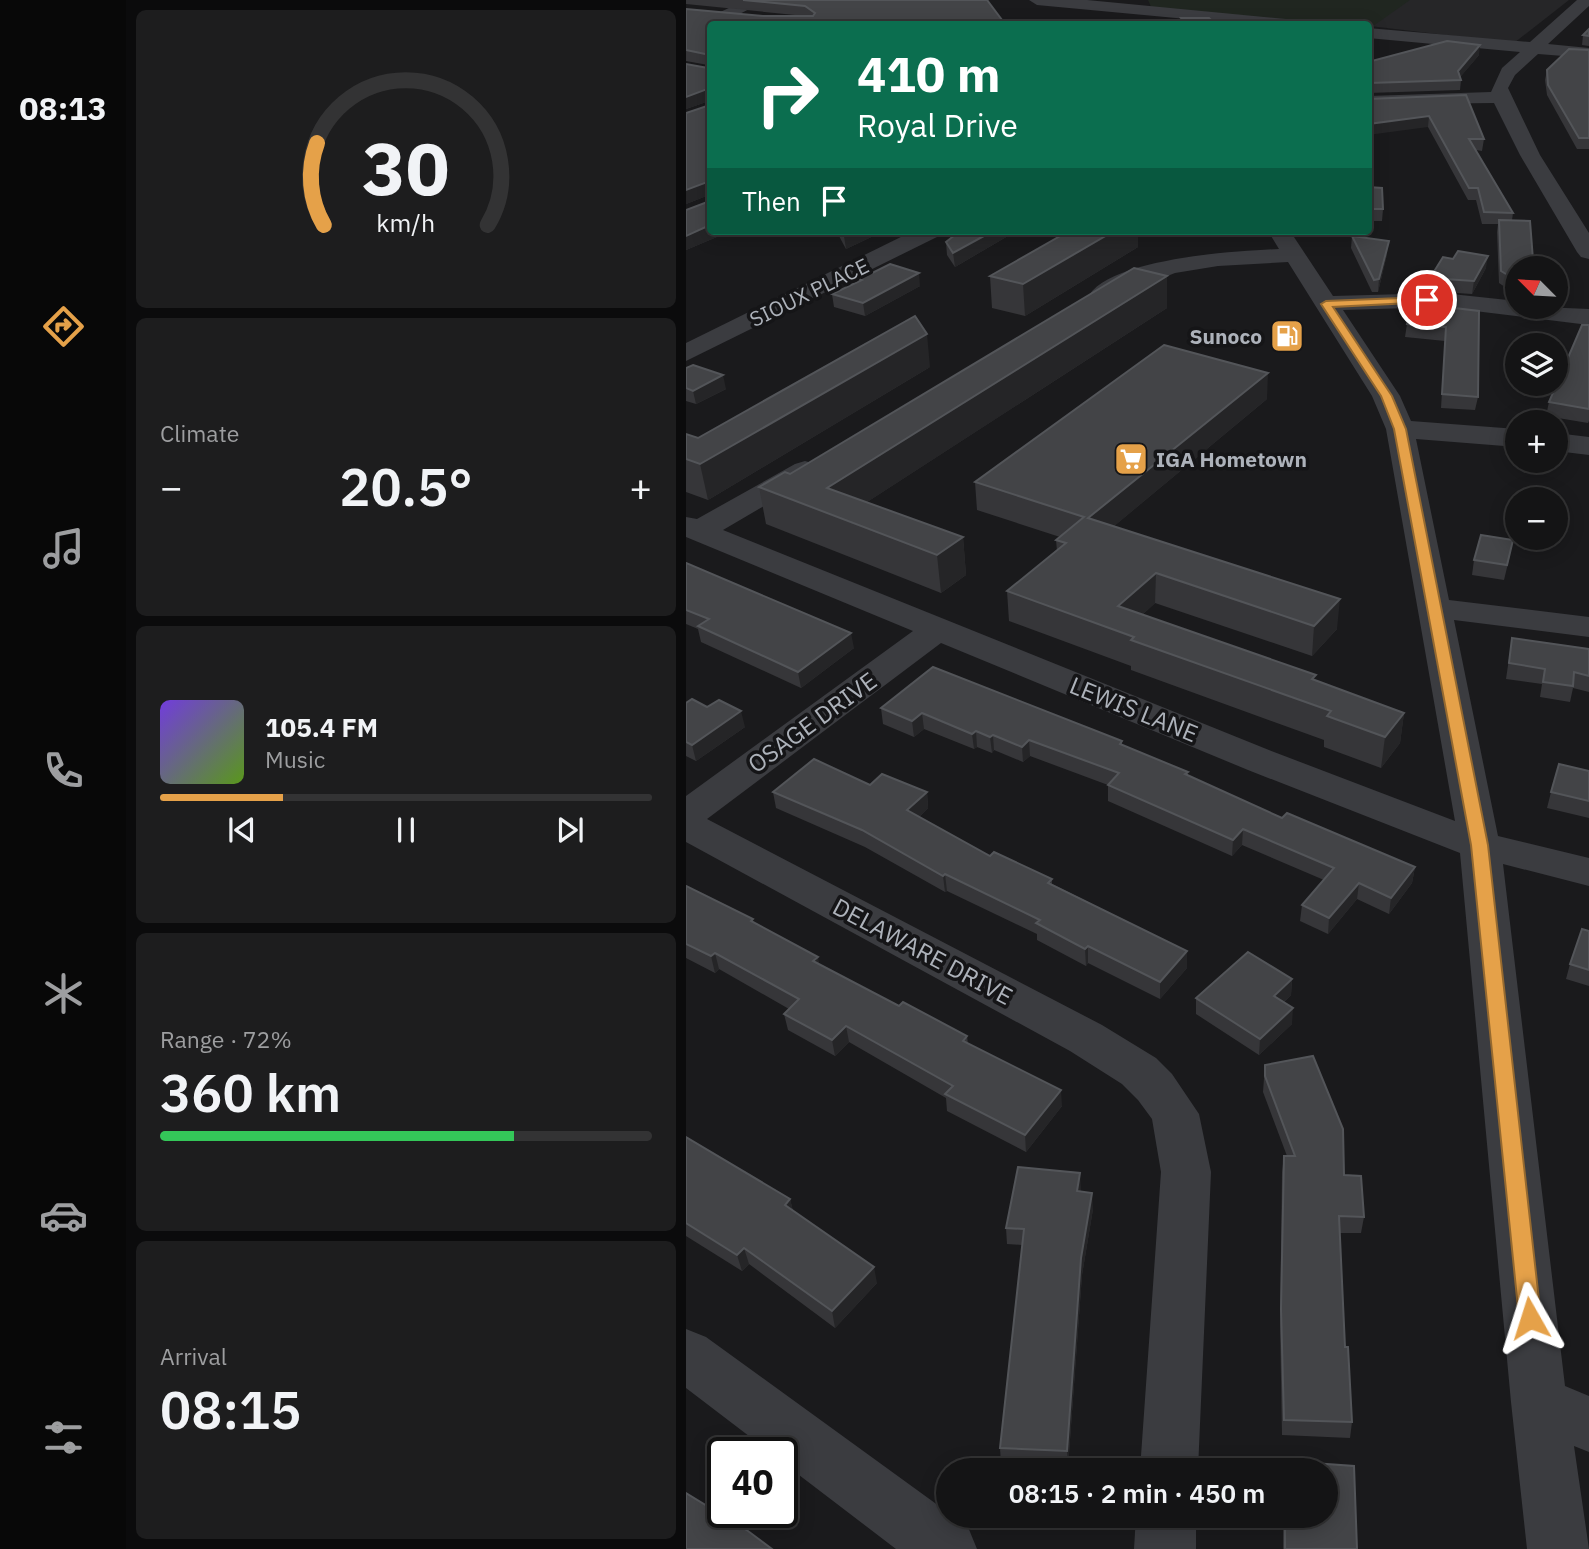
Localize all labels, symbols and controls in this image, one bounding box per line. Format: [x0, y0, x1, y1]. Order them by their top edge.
text: 410 m [857, 42, 1001, 105]
icon: right [742, 49, 833, 140]
text: 08:13 [19, 87, 107, 129]
text: Royal Drive [857, 104, 1018, 146]
text: 30 [362, 120, 450, 215]
icon: arrive [815, 182, 853, 220]
text: Then [742, 184, 801, 218]
text: km/h [377, 206, 435, 239]
street label: SIOUX PLACE [745, 251, 873, 333]
north arrow [1505, 256, 1568, 318]
map controls [1505, 256, 1568, 550]
pin [1397, 270, 1457, 330]
icon: arrive [1408, 281, 1446, 319]
icon: directions [39, 302, 88, 351]
fuel station icon: Sunoco [1268, 317, 1306, 355]
place label: Sunoco [1189, 322, 1262, 350]
button: layers [1505, 333, 1568, 396]
button: + [1505, 410, 1568, 473]
text: Climate [160, 418, 239, 448]
supermarket icon: IGA Hometown [1112, 440, 1150, 478]
place label: IGA Hometown [1156, 445, 1307, 473]
text: 20.5° [339, 453, 473, 520]
text: − [160, 462, 183, 511]
text: + [629, 462, 652, 511]
button: − [1505, 487, 1568, 550]
icon: music [39, 524, 88, 573]
street label: OSAGE DRIVE [741, 664, 883, 780]
street label: LEWIS LANE [1065, 669, 1203, 749]
text: 105.4 FM [265, 710, 378, 744]
text: Music [265, 744, 325, 774]
icon: phone [39, 746, 88, 795]
icon: previous [223, 811, 261, 849]
icon: pause [387, 811, 425, 849]
icon: next [551, 811, 589, 849]
street label: DELAWARE DRIVE [828, 890, 1018, 1012]
icon: climate [39, 969, 88, 1018]
text: Range · 72% [160, 1024, 292, 1054]
text: 360 km [160, 1059, 341, 1126]
icon: car [39, 1191, 88, 1240]
position arrow [1493, 1281, 1567, 1355]
text: Arrival [160, 1341, 227, 1371]
text: 08:15 [160, 1376, 301, 1443]
icon: filters [39, 1413, 88, 1462]
speed limit sign: 40 [707, 1437, 798, 1528]
text: 08:15 · 2 min · 450 m [1009, 1476, 1265, 1510]

